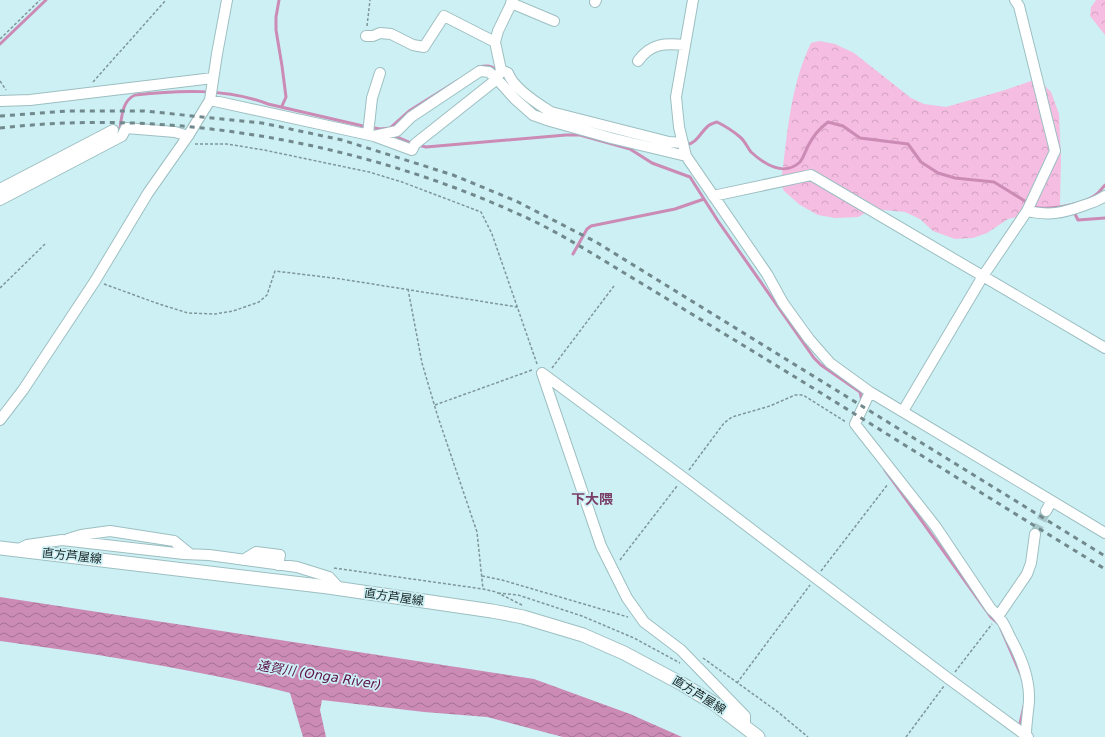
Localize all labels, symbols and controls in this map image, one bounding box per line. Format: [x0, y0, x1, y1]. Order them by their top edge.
district label: 下大隈 [571, 491, 613, 507]
street label: 直方芦屋線 [41, 546, 103, 566]
street label: 直方芦屋線 [363, 586, 425, 608]
water label: 遠賀川 (Onga River) [256, 658, 382, 692]
street label: 直方芦屋線 [670, 673, 728, 717]

